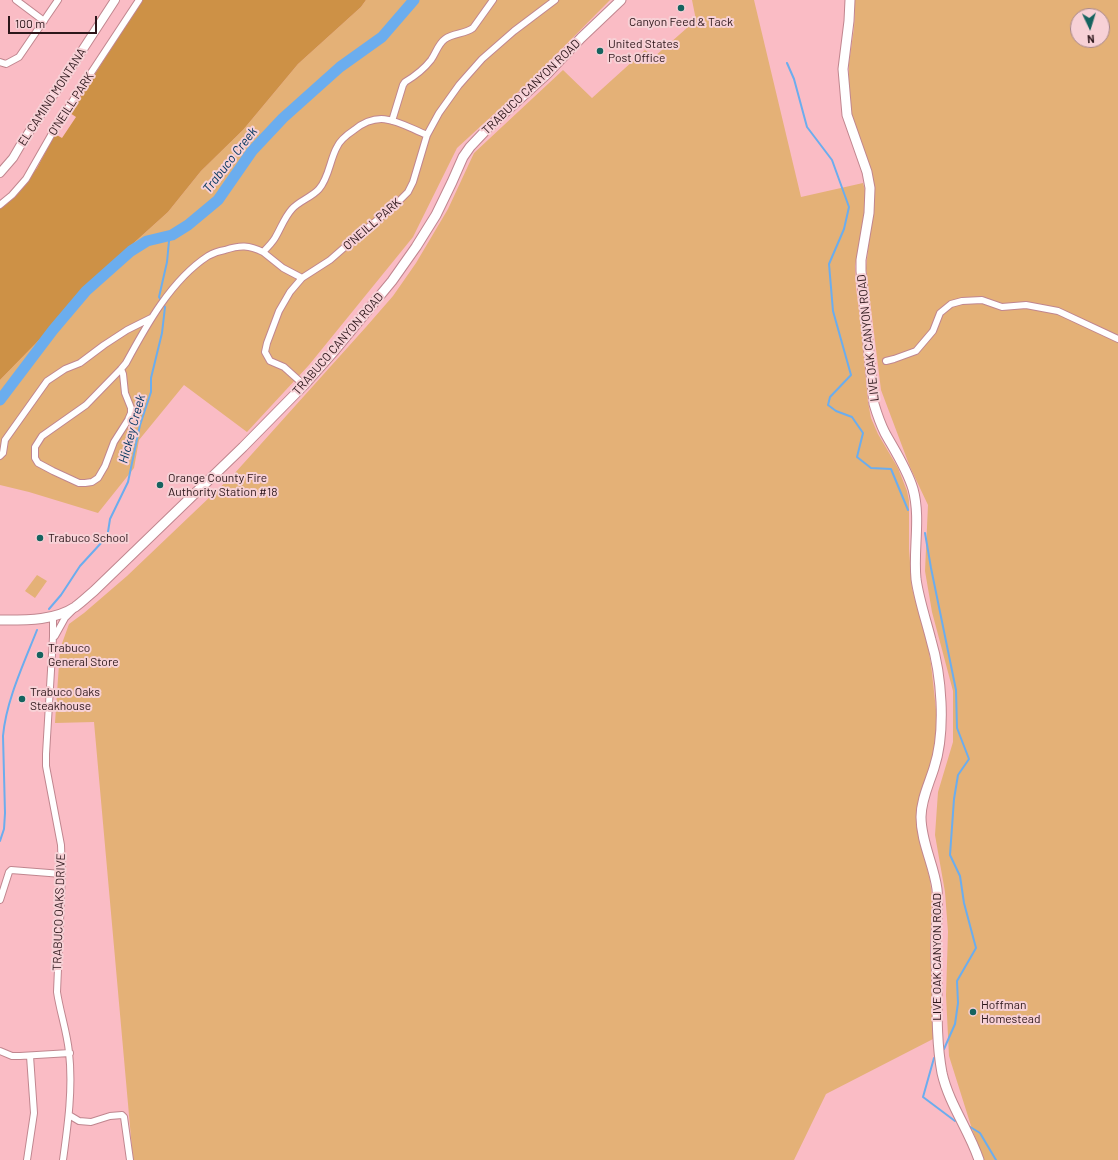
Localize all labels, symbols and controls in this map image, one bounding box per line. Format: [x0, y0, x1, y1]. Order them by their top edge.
marker: Canyon Feed & Tack [676, 3, 686, 13]
scale bar [10, 8, 99, 34]
north arrow [1070, 8, 1110, 48]
place label: Canyon Feed & Tack [629, 15, 733, 29]
text: 100 m [15, 16, 45, 30]
text: N [1087, 33, 1095, 46]
street label: TRABUCO CANYON ROAD [479, 36, 583, 138]
place label: United States Post Office [608, 37, 679, 65]
street label: EL CAMINO MONTANA [15, 45, 89, 149]
marker: United States Post Office [595, 46, 605, 56]
street label: O'NEILL PARK [45, 70, 97, 138]
water label: Trabuco Creek [199, 124, 261, 196]
street label: O'NEILL PARK [340, 195, 404, 253]
street label: LIVE OAK CANYON ROAD [854, 274, 882, 402]
street label: TRABUCO CANYON ROAD [290, 290, 386, 398]
water label: Hickey Creek [115, 393, 149, 465]
place label: Orange County Fire Authority Station #18 [168, 471, 277, 499]
marker: Orange County Fire Authority Station #18 [155, 480, 165, 490]
place label: Trabuco School [48, 531, 128, 545]
marker: Trabuco School [35, 533, 45, 543]
place label: Trabuco General Store [48, 641, 119, 669]
marker: Trabuco General Store [35, 650, 45, 660]
place label: Trabuco Oaks Steakhouse [30, 685, 100, 713]
marker: Trabuco Oaks Steakhouse [17, 694, 27, 704]
street label: TRABUCO OAKS DRIVE [50, 853, 68, 971]
street label: LIVE OAK CANYON ROAD [930, 893, 944, 1021]
place label: Hoffman Homestead [981, 998, 1040, 1026]
marker: Hoffman Homestead [968, 1007, 978, 1017]

